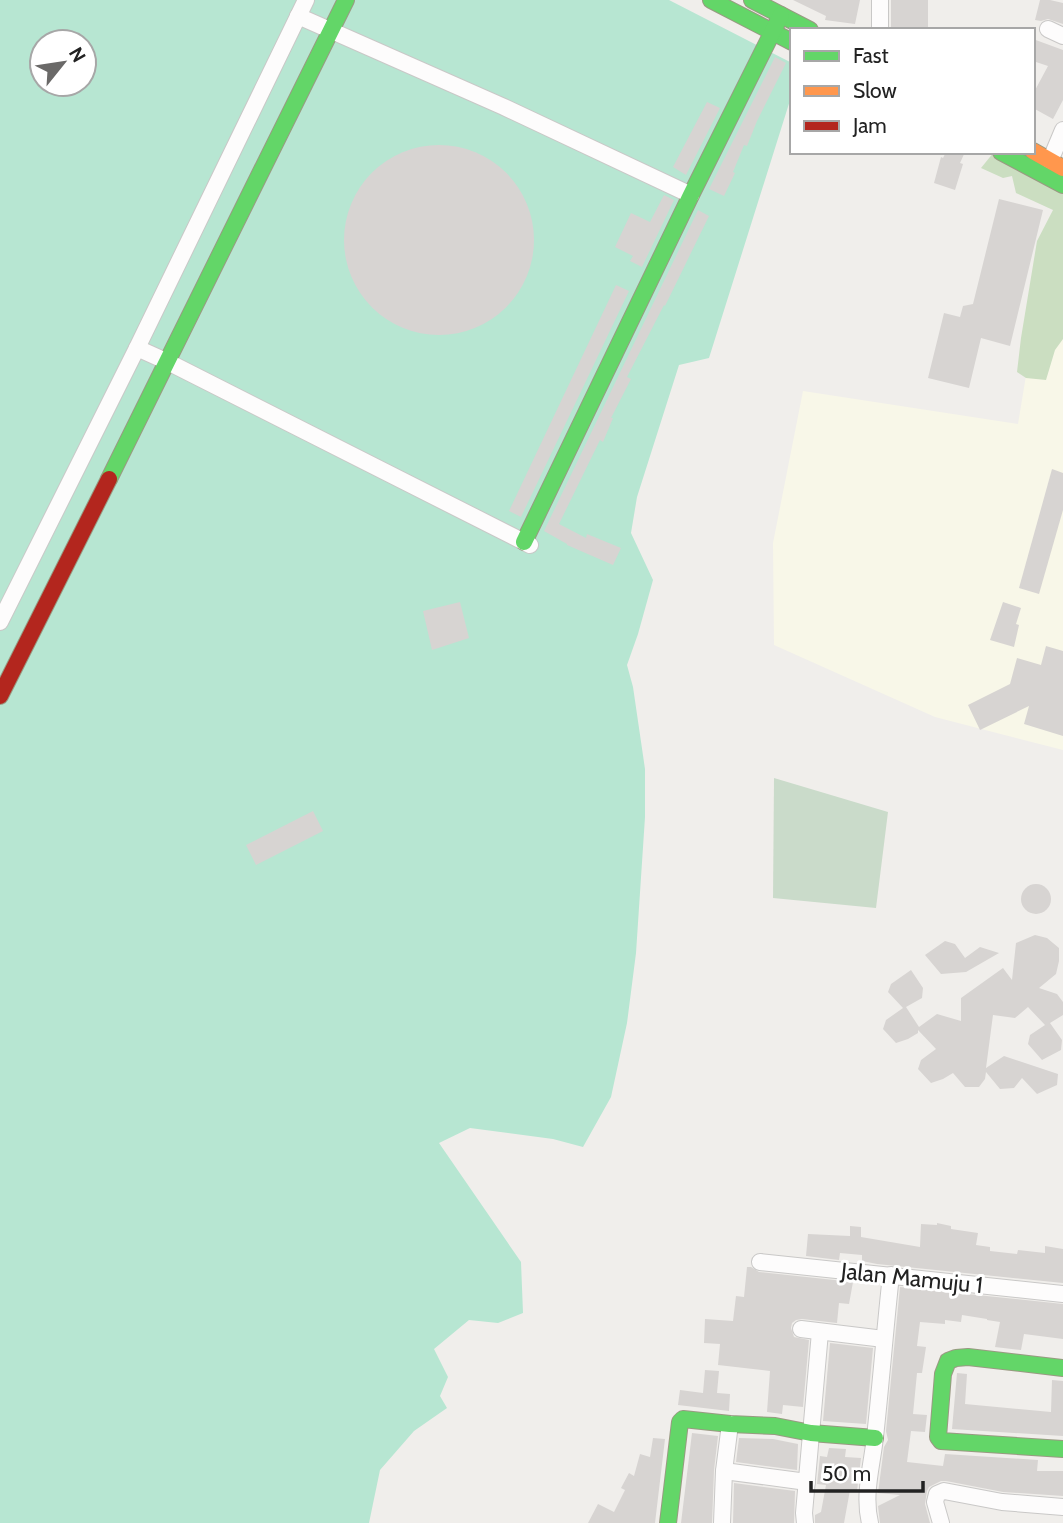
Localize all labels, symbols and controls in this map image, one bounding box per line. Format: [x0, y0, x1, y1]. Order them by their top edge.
north arrow [28, 28, 98, 98]
legend [790, 28, 1035, 154]
text: N [64, 43, 91, 66]
text: Fast [853, 43, 889, 68]
text: Slow [853, 78, 897, 103]
text: Jam [852, 113, 887, 138]
street label: Jalan Mamuju 1 [839, 1257, 984, 1299]
scale bar [811, 1450, 923, 1494]
text: 50 m [822, 1461, 871, 1486]

